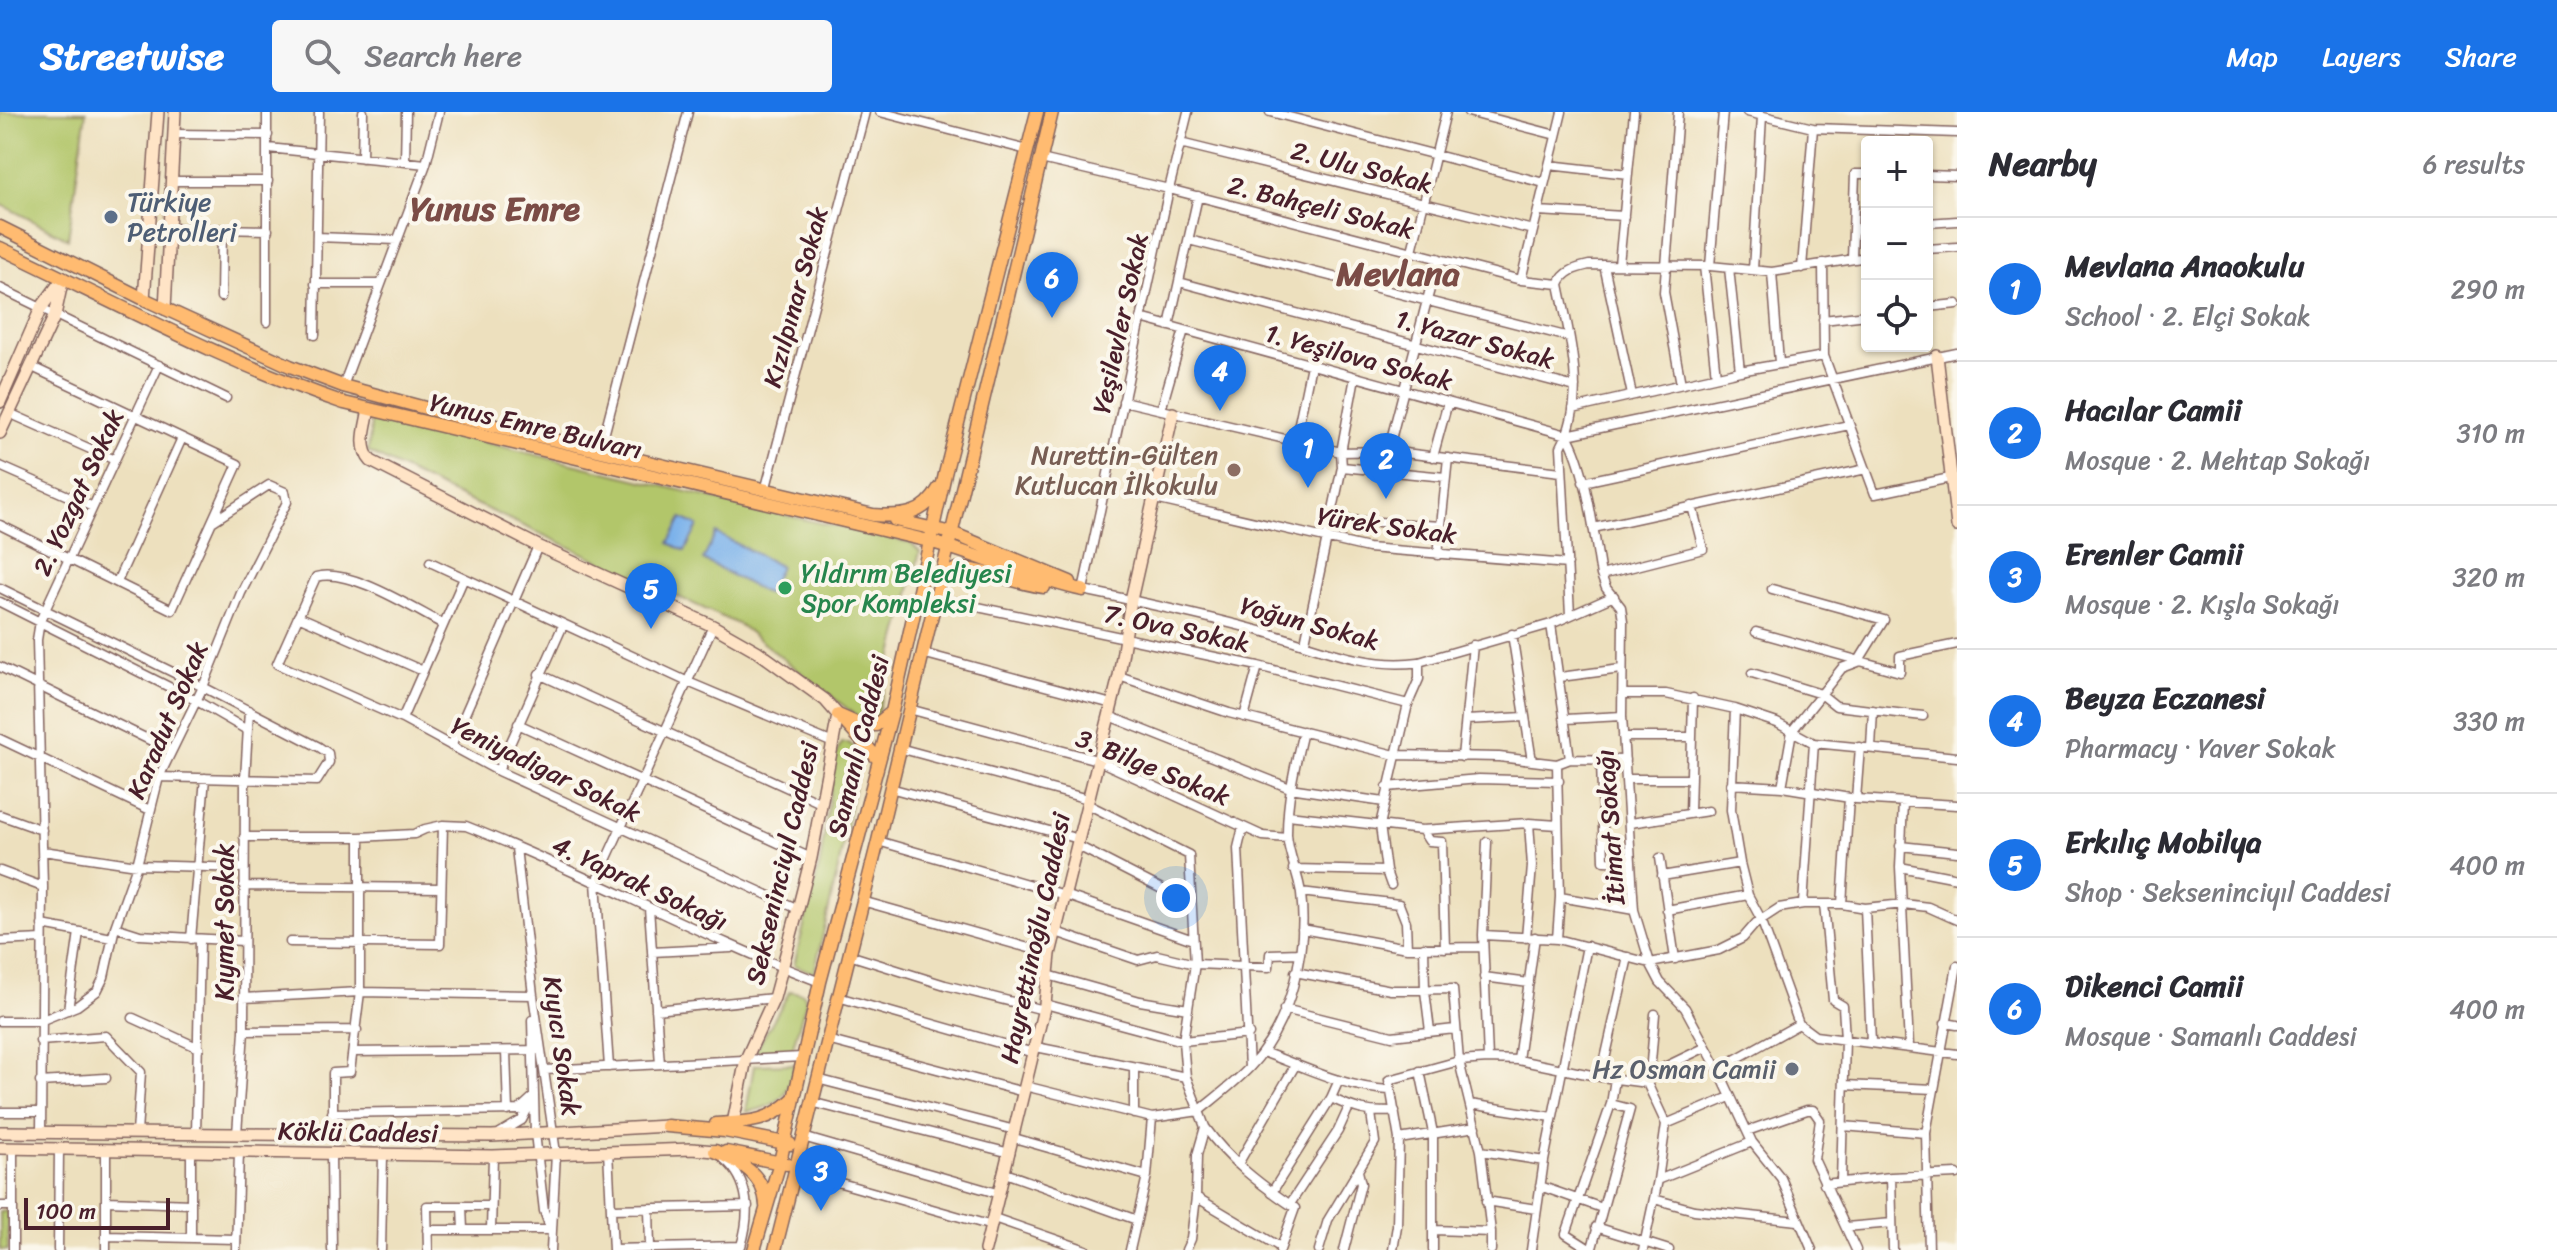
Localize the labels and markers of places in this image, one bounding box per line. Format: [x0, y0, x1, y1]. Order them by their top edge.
place label: Türkiye Petrolleri [127, 179, 237, 255]
marker: Türkiye Petrolleri [102, 208, 120, 226]
pin: 6 [1026, 252, 1078, 318]
pin: 4 [1194, 345, 1246, 411]
pin: 1 [1282, 422, 1334, 488]
place label: Nurettin-Gülten Kutlucan İlkokulu [1015, 432, 1218, 508]
pin: 2 [1360, 433, 1412, 499]
marker: Nurettin-Gülten Kutlucan İlkokulu [1225, 461, 1243, 479]
place label: Yıldırım Belediyesi Spor Kompleksi [801, 550, 1012, 626]
pin: 5 [625, 563, 677, 629]
marker: Yıldırım Belediyesi Spor Kompleksi [776, 579, 794, 597]
place label: Hz Osman Camii [1592, 1046, 1777, 1092]
marker: Hz Osman Camii [1783, 1060, 1801, 1078]
pin: 3 [795, 1145, 847, 1211]

